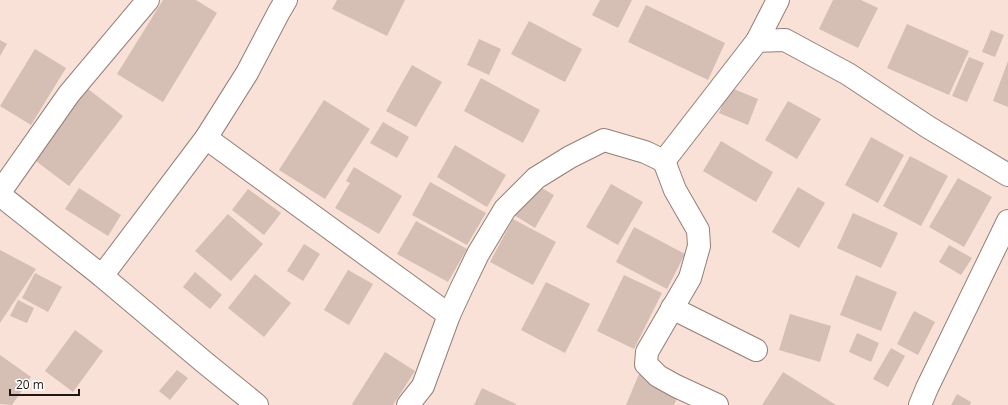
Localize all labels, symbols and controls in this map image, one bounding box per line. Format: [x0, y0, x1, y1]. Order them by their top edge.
scale bar [10, 371, 79, 397]
text: 20 m [16, 376, 44, 393]

